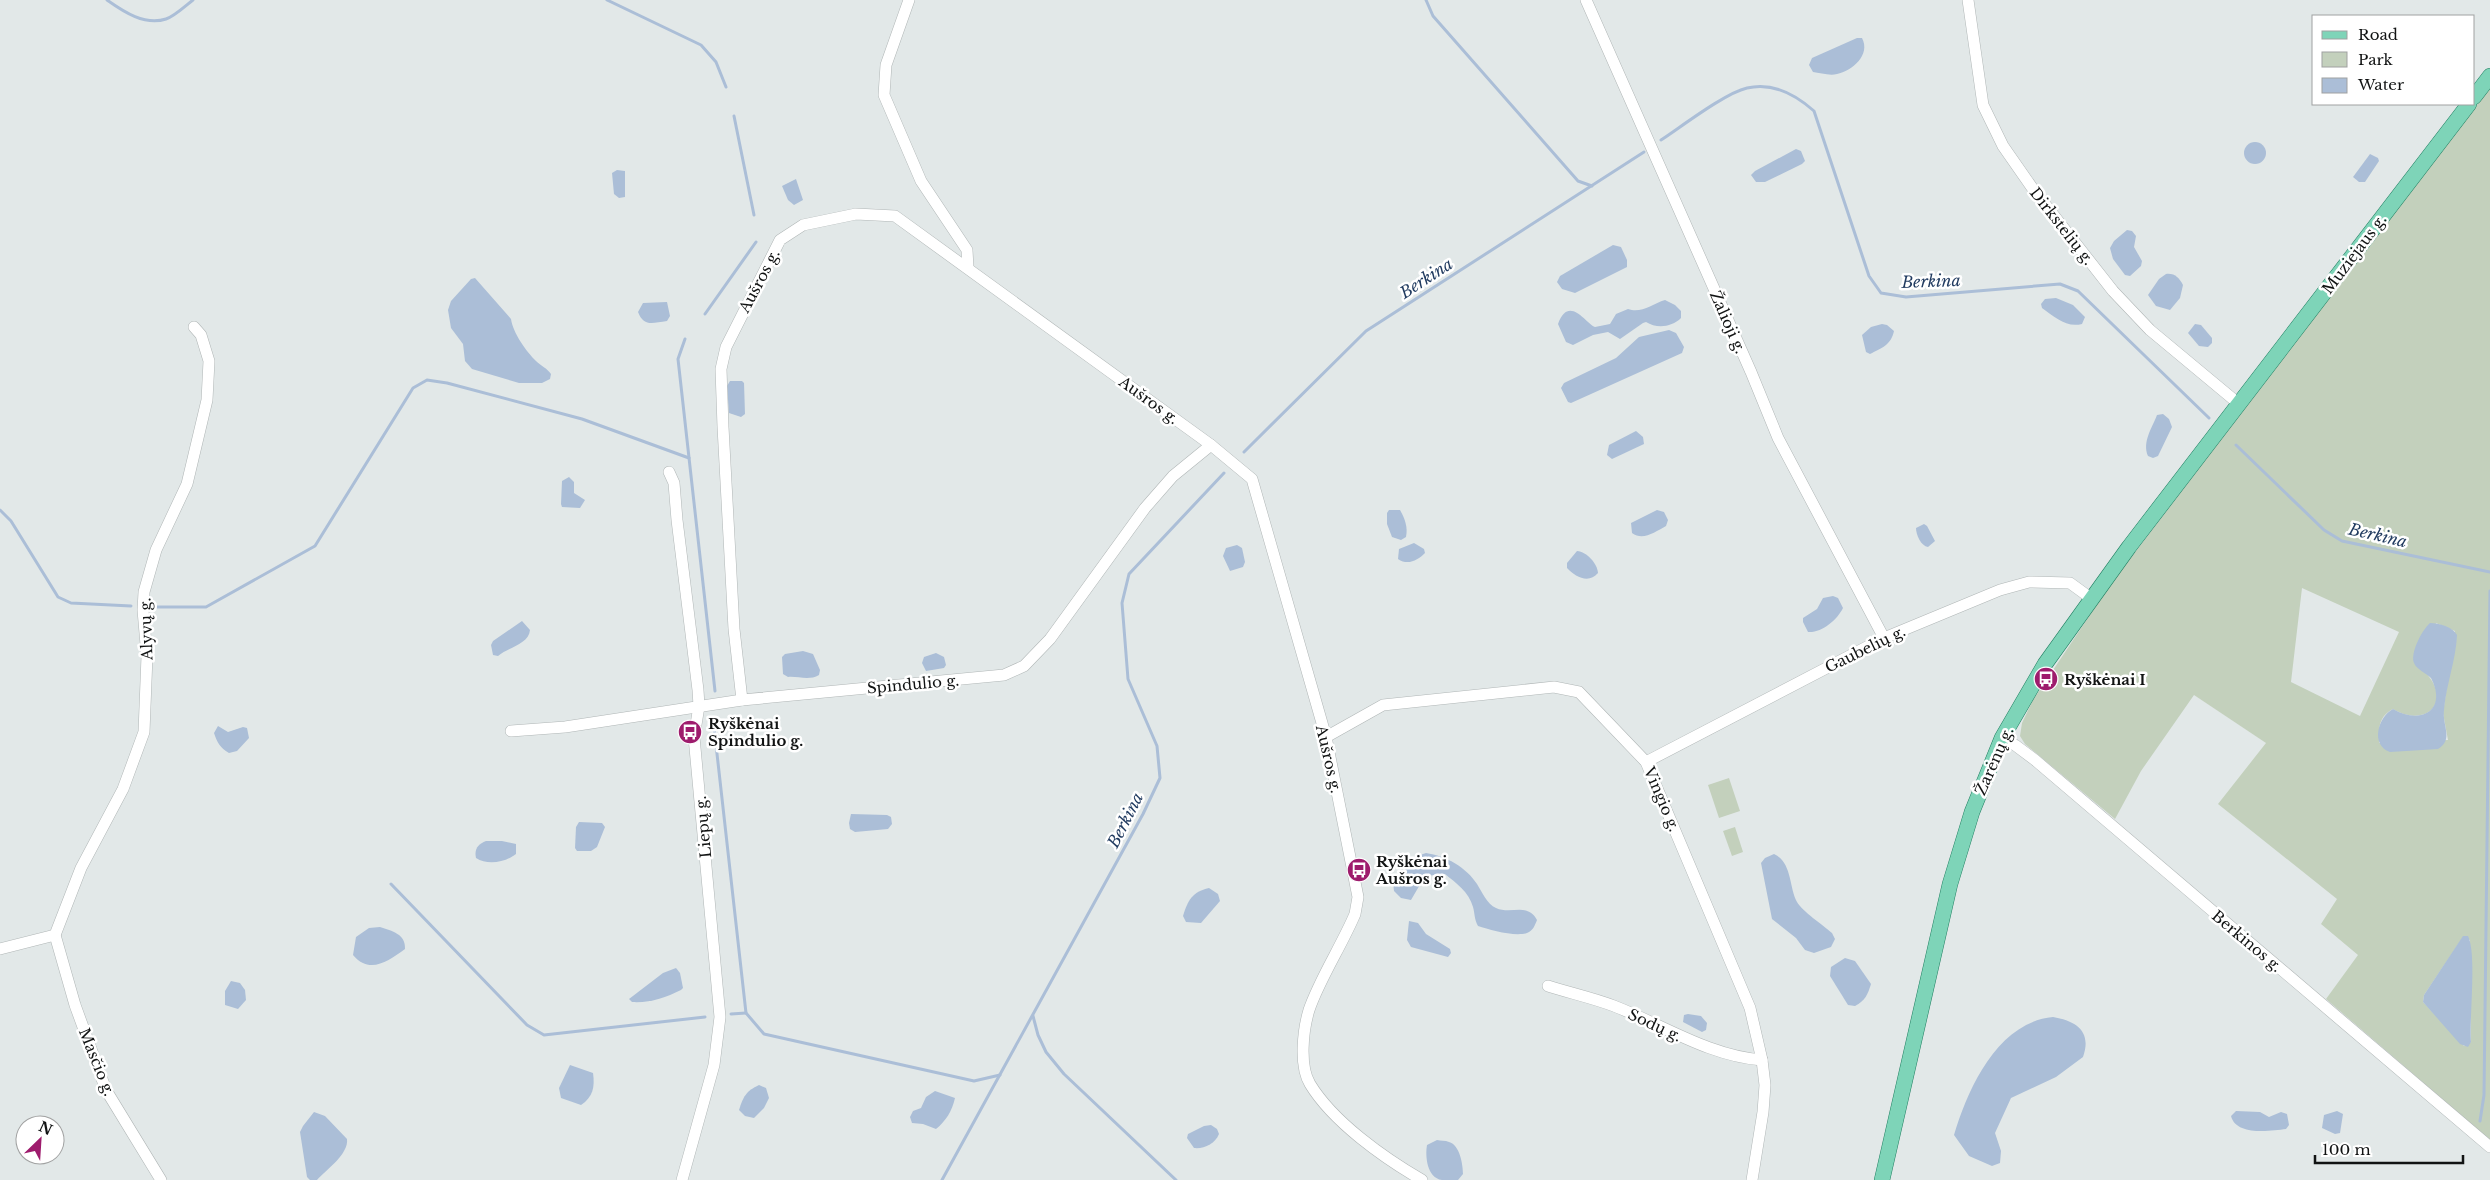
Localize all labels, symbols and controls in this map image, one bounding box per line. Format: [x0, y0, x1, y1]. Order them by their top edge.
legend [2312, 15, 2475, 105]
text: Road [2358, 25, 2398, 44]
text: Park [2358, 50, 2394, 69]
text: Water [2357, 75, 2405, 94]
street label: Dirkstelių g. [2026, 183, 2098, 269]
street label: Muziejaus g. [2318, 210, 2390, 298]
street label: Aušros g. [734, 246, 784, 317]
water label: Berkina [1395, 254, 1456, 303]
water label: Berkina [1900, 270, 1961, 292]
street label: Žalioji g. [1706, 288, 1750, 356]
street label: Aušros g. [1115, 371, 1183, 428]
water label: Berkina [2346, 518, 2409, 551]
street label: Alyvų g. [135, 597, 157, 662]
street label: Gaubelių g. [1822, 621, 1908, 677]
bus stop icon: Ryškėnai I [2033, 666, 2059, 692]
place label: Ryškėnai I [2064, 670, 2146, 689]
street label: Spindulio g. [866, 671, 960, 697]
place label: Ryškėnai Spindulio g. [708, 714, 803, 750]
bus stop icon: Ryškėnai Spindulio g. [677, 719, 703, 745]
street label: Aušros g. [1312, 722, 1346, 795]
street label: Žarėnų g. [1970, 724, 2018, 798]
street label: Vingio g. [1640, 763, 1684, 834]
water label: Berkina [1102, 789, 1147, 852]
street label: Liepų g. [691, 795, 715, 859]
place label: Ryškėnai Aušros g. [1375, 852, 1448, 888]
bus stop icon: Ryškėnai Aušros g. [1346, 857, 1372, 883]
street label: Berkinos g. [2208, 906, 2286, 976]
street label: Sodų g. [1625, 1004, 1685, 1046]
street label: Masčio g. [75, 1025, 119, 1099]
north arrow [15, 1115, 65, 1165]
text: N [36, 1117, 55, 1139]
scale bar [2315, 1132, 2462, 1164]
text: 100 m [2322, 1140, 2371, 1159]

